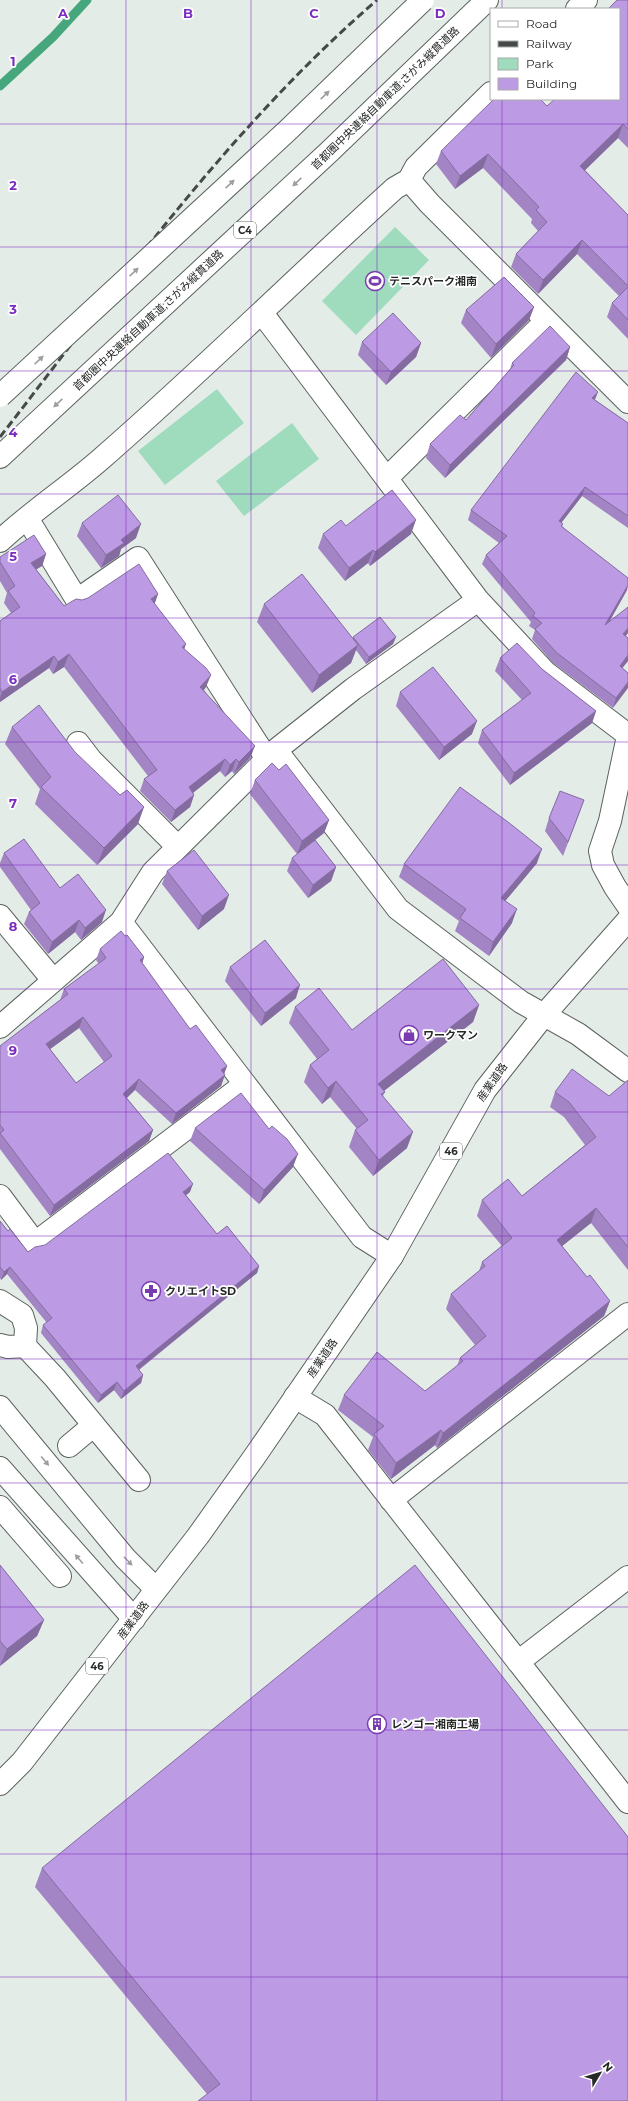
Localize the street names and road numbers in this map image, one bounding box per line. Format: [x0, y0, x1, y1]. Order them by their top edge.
street label: 首都圏中央連絡自動車道;さがみ縦貫道路 [308, 23, 462, 173]
road number: C4 [234, 222, 256, 238]
street label: 首都圏中央連絡自動車道;さがみ縦貫道路 [70, 247, 226, 393]
street label: 産業道路 [474, 1060, 510, 1104]
road number: 46 [440, 1143, 462, 1159]
street label: 産業道路 [304, 1336, 340, 1380]
street label: 産業道路 [114, 1598, 152, 1642]
road number: 46 [86, 1658, 108, 1674]

